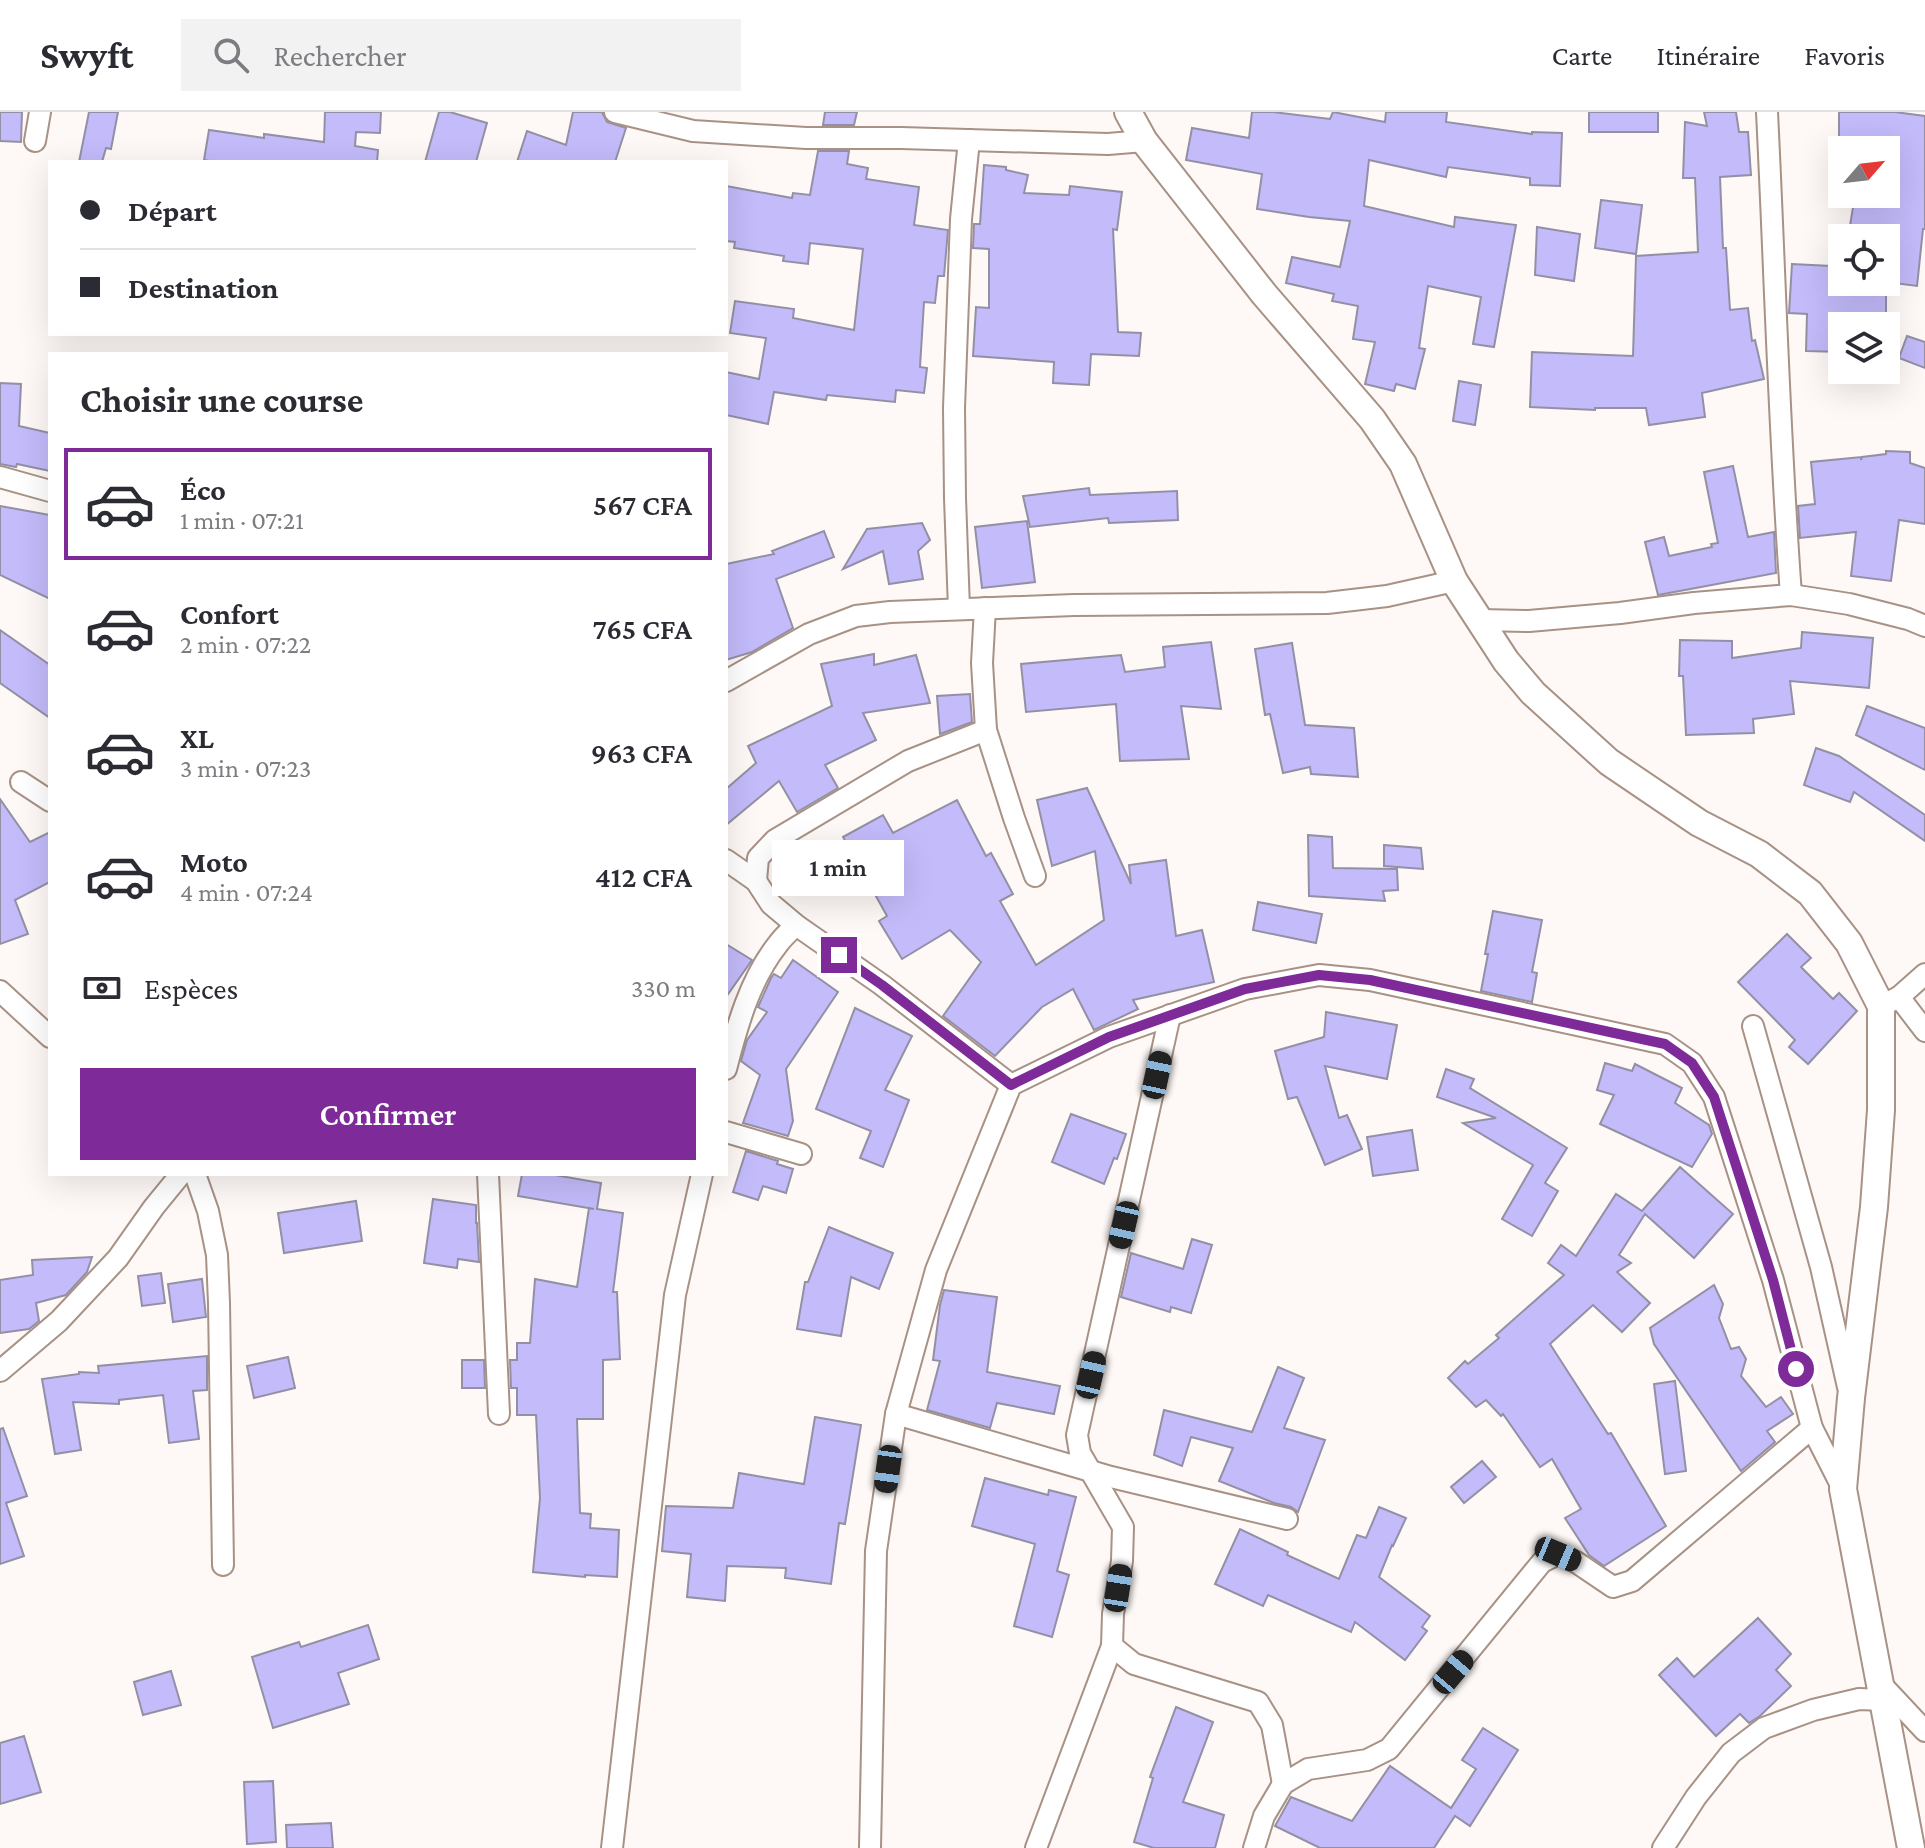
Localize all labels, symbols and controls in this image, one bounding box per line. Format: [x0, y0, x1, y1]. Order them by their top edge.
search box [181, 19, 741, 91]
icon: search [209, 33, 253, 77]
text: Swyft [40, 34, 133, 76]
text: Rechercher [273, 39, 407, 72]
text: Carte [1552, 40, 1612, 71]
text: Itinéraire [1656, 40, 1760, 71]
text: Favoris [1804, 40, 1885, 71]
north arrow [1828, 136, 1900, 208]
map controls [1828, 136, 1900, 384]
text: Départ [128, 194, 217, 227]
button: locate [1828, 224, 1900, 296]
text: Destination [128, 271, 279, 304]
button: layers [1828, 312, 1900, 384]
text: Choisir une course [80, 380, 363, 420]
icon: car [84, 468, 156, 540]
text: Éco [180, 473, 226, 506]
text: 567 CFA [593, 488, 692, 521]
text: 1 min · 07:21 [180, 506, 304, 535]
icon: car [84, 592, 156, 664]
text: Confort [180, 597, 279, 630]
text: 765 CFA [593, 612, 692, 645]
text: 2 min · 07:22 [180, 630, 311, 659]
icon: car [84, 716, 156, 788]
text: XL [180, 721, 214, 754]
text: 963 CFA [591, 736, 692, 769]
text: 3 min · 07:23 [180, 754, 311, 783]
callout: 1 min [773, 839, 905, 895]
icon: car [84, 840, 156, 912]
text: Moto [180, 845, 248, 878]
text: 1 min [809, 853, 867, 882]
text: 412 CFA [595, 860, 692, 893]
text: 4 min · 07:24 [180, 878, 313, 907]
route end [821, 937, 857, 973]
icon: cash [80, 966, 124, 1010]
text: Espèces [144, 972, 238, 1005]
text: 330 m [631, 974, 696, 1003]
car [1140, 1049, 1174, 1101]
button: Confirmer [80, 1068, 696, 1160]
car [1107, 1199, 1141, 1251]
car [1074, 1349, 1108, 1401]
route start [1778, 1351, 1814, 1387]
car [873, 1444, 903, 1494]
car [1531, 1534, 1585, 1574]
car [1102, 1562, 1134, 1614]
car [1428, 1646, 1478, 1698]

